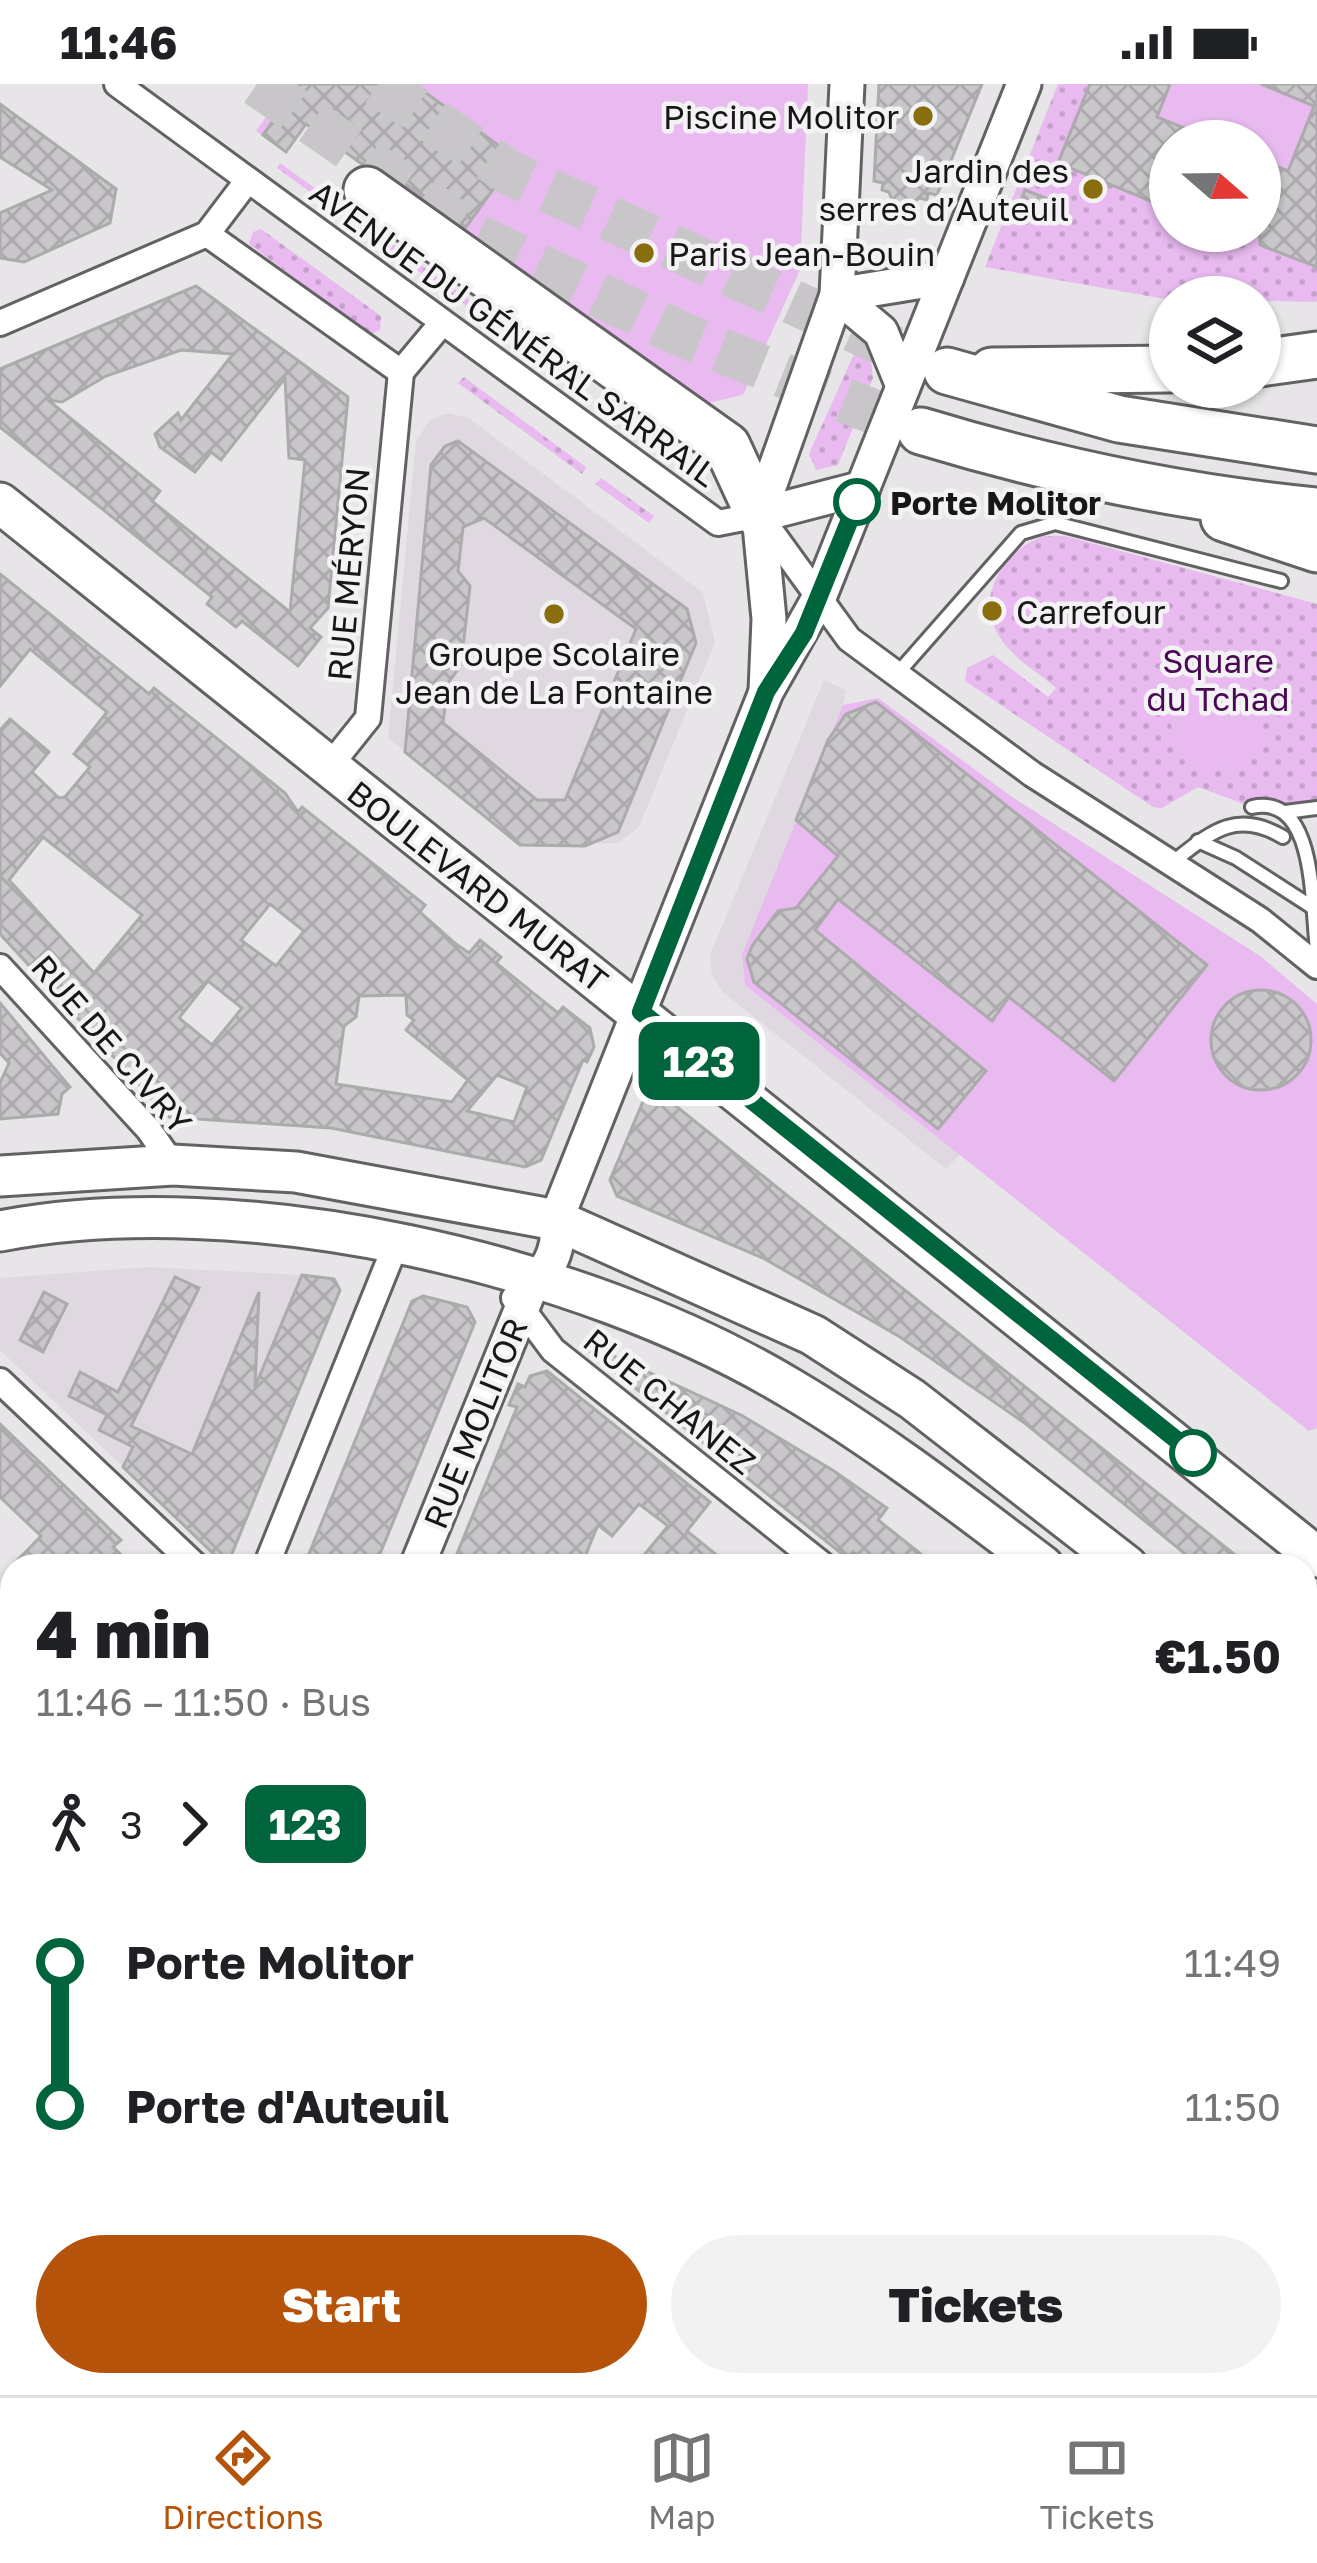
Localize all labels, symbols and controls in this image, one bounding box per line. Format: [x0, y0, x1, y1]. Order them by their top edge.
text: 11:46 [60, 15, 177, 69]
place label: Piscine Molitor [663, 97, 899, 136]
marker: Piscine Molitor [910, 103, 936, 129]
north arrow [1149, 120, 1281, 252]
map controls [1149, 120, 1281, 408]
place label: Jardin des serres d’Auteuil [819, 151, 1069, 228]
street label: AVENUE DU GÉNÉRAL SARRAIL [303, 172, 725, 494]
marker: Jardin des serres d’Auteuil [1080, 176, 1106, 202]
place label: Paris Jean-Bouin [668, 234, 935, 273]
marker: Paris Jean-Bouin [631, 240, 657, 266]
button: layers [1149, 276, 1281, 408]
street label: RUE MÉRYON [319, 466, 377, 682]
marker: Porte Molitor [835, 480, 879, 524]
place label: Porte Molitor [890, 483, 1101, 522]
place label: Carrefour [1016, 592, 1166, 631]
marker: Carrefour [979, 598, 1005, 624]
marker: Groupe Scolaire Jean de La Fontaine [541, 601, 567, 627]
place label: Groupe Scolaire Jean de La Fontaine [395, 634, 713, 711]
park label: Square du Tchad [1146, 641, 1290, 718]
street label: BOULEVARD MURAT [340, 772, 616, 1000]
street label: RUE DE CIVRY [24, 947, 200, 1141]
line badge: 123 [630, 1022, 768, 1100]
text: 123 [663, 1036, 735, 1086]
street label: RUE MOLITOR [415, 1312, 535, 1534]
street label: RUE CHANEZ [576, 1320, 764, 1482]
unlabelled marker [1171, 1431, 1215, 1475]
text: 4 min [36, 1593, 211, 1673]
text: €1.50 [1155, 1629, 1281, 1683]
text: 11:46 – 11:50 · Bus [36, 1678, 371, 1725]
icon: walk [36, 1791, 102, 1857]
icon: forward [161, 1791, 227, 1857]
text: 123 [269, 1799, 342, 1849]
text: 3 [120, 1801, 143, 1848]
text: Porte Molitor [126, 1935, 414, 1989]
text: 11:49 [1184, 1939, 1281, 1986]
text: Porte d'Auteuil [126, 2079, 449, 2133]
text: 11:50 [1185, 2083, 1281, 2130]
button: Start [36, 2235, 647, 2373]
button: Tickets [671, 2235, 1281, 2373]
tab: Directions [162, 2425, 323, 2536]
tab: Map [648, 2425, 715, 2536]
tab: Tickets [1040, 2425, 1155, 2536]

